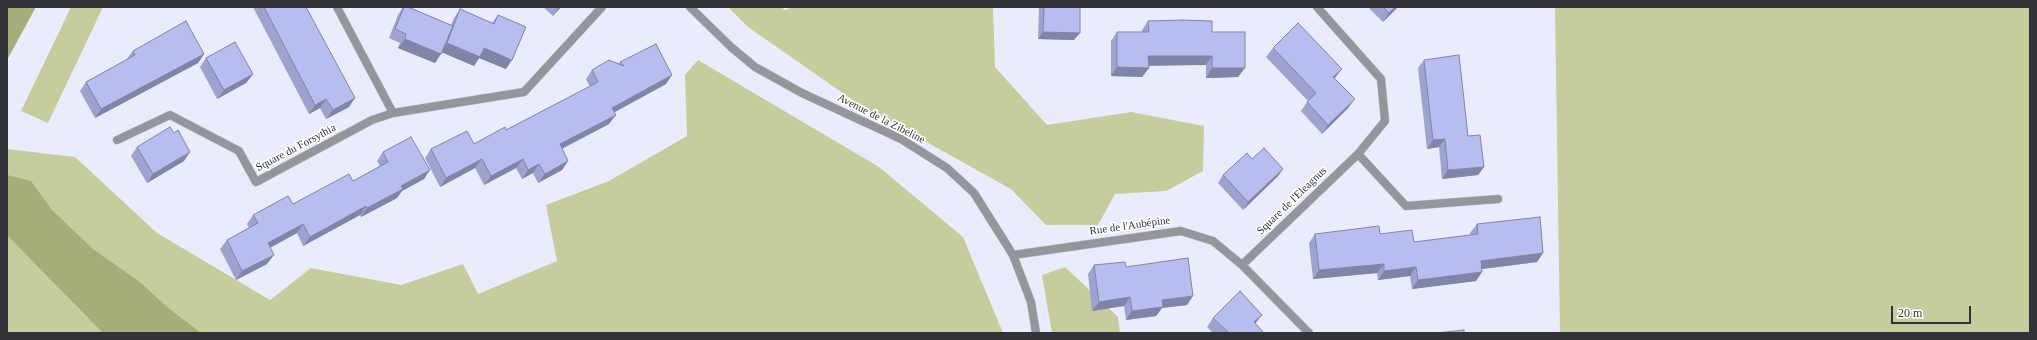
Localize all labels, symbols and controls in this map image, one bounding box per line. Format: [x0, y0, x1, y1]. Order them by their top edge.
street label: Avenue de la Zibeline [835, 91, 927, 147]
street label: Square du Forsythia [254, 121, 338, 175]
street label: Square de l'Eleagnus [1254, 164, 1330, 238]
street label: Rue de l'Aubépine [1089, 214, 1171, 238]
scale bar [1893, 298, 1973, 324]
text: 20 m [1898, 306, 1922, 320]

